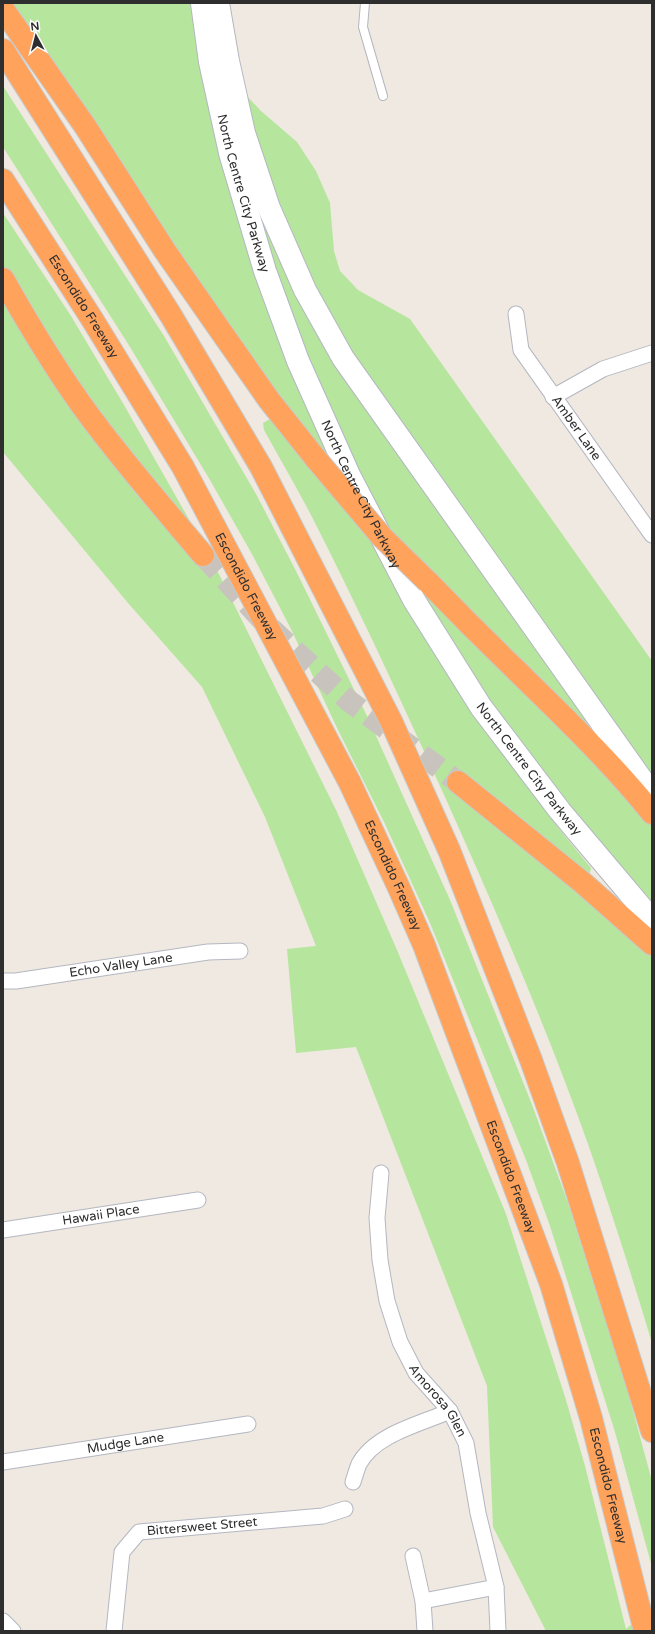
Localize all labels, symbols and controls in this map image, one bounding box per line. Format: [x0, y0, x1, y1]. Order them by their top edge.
north arrow [16, 16, 56, 56]
text: N [30, 20, 40, 34]
street label: North Centre City Parkway [214, 113, 273, 274]
street label: Escondido Freeway [45, 252, 122, 361]
street label: Amber Lane [548, 393, 605, 464]
street label: North Centre City Parkway [317, 418, 404, 571]
street label: Escondido Freeway [211, 530, 281, 643]
street label: North Centre City Parkway [473, 699, 585, 839]
street label: Escondido Freeway [361, 818, 425, 933]
street label: Echo Valley Lane [68, 949, 174, 981]
street label: Escondido Freeway [482, 1118, 539, 1236]
street label: Hawaii Place [61, 1201, 141, 1229]
street label: Amorosa Glen [405, 1362, 470, 1440]
street label: Escondido Freeway [586, 1426, 631, 1546]
street label: Mudge Lane [86, 1429, 165, 1457]
street label: Bittersweet Street [146, 1514, 258, 1539]

